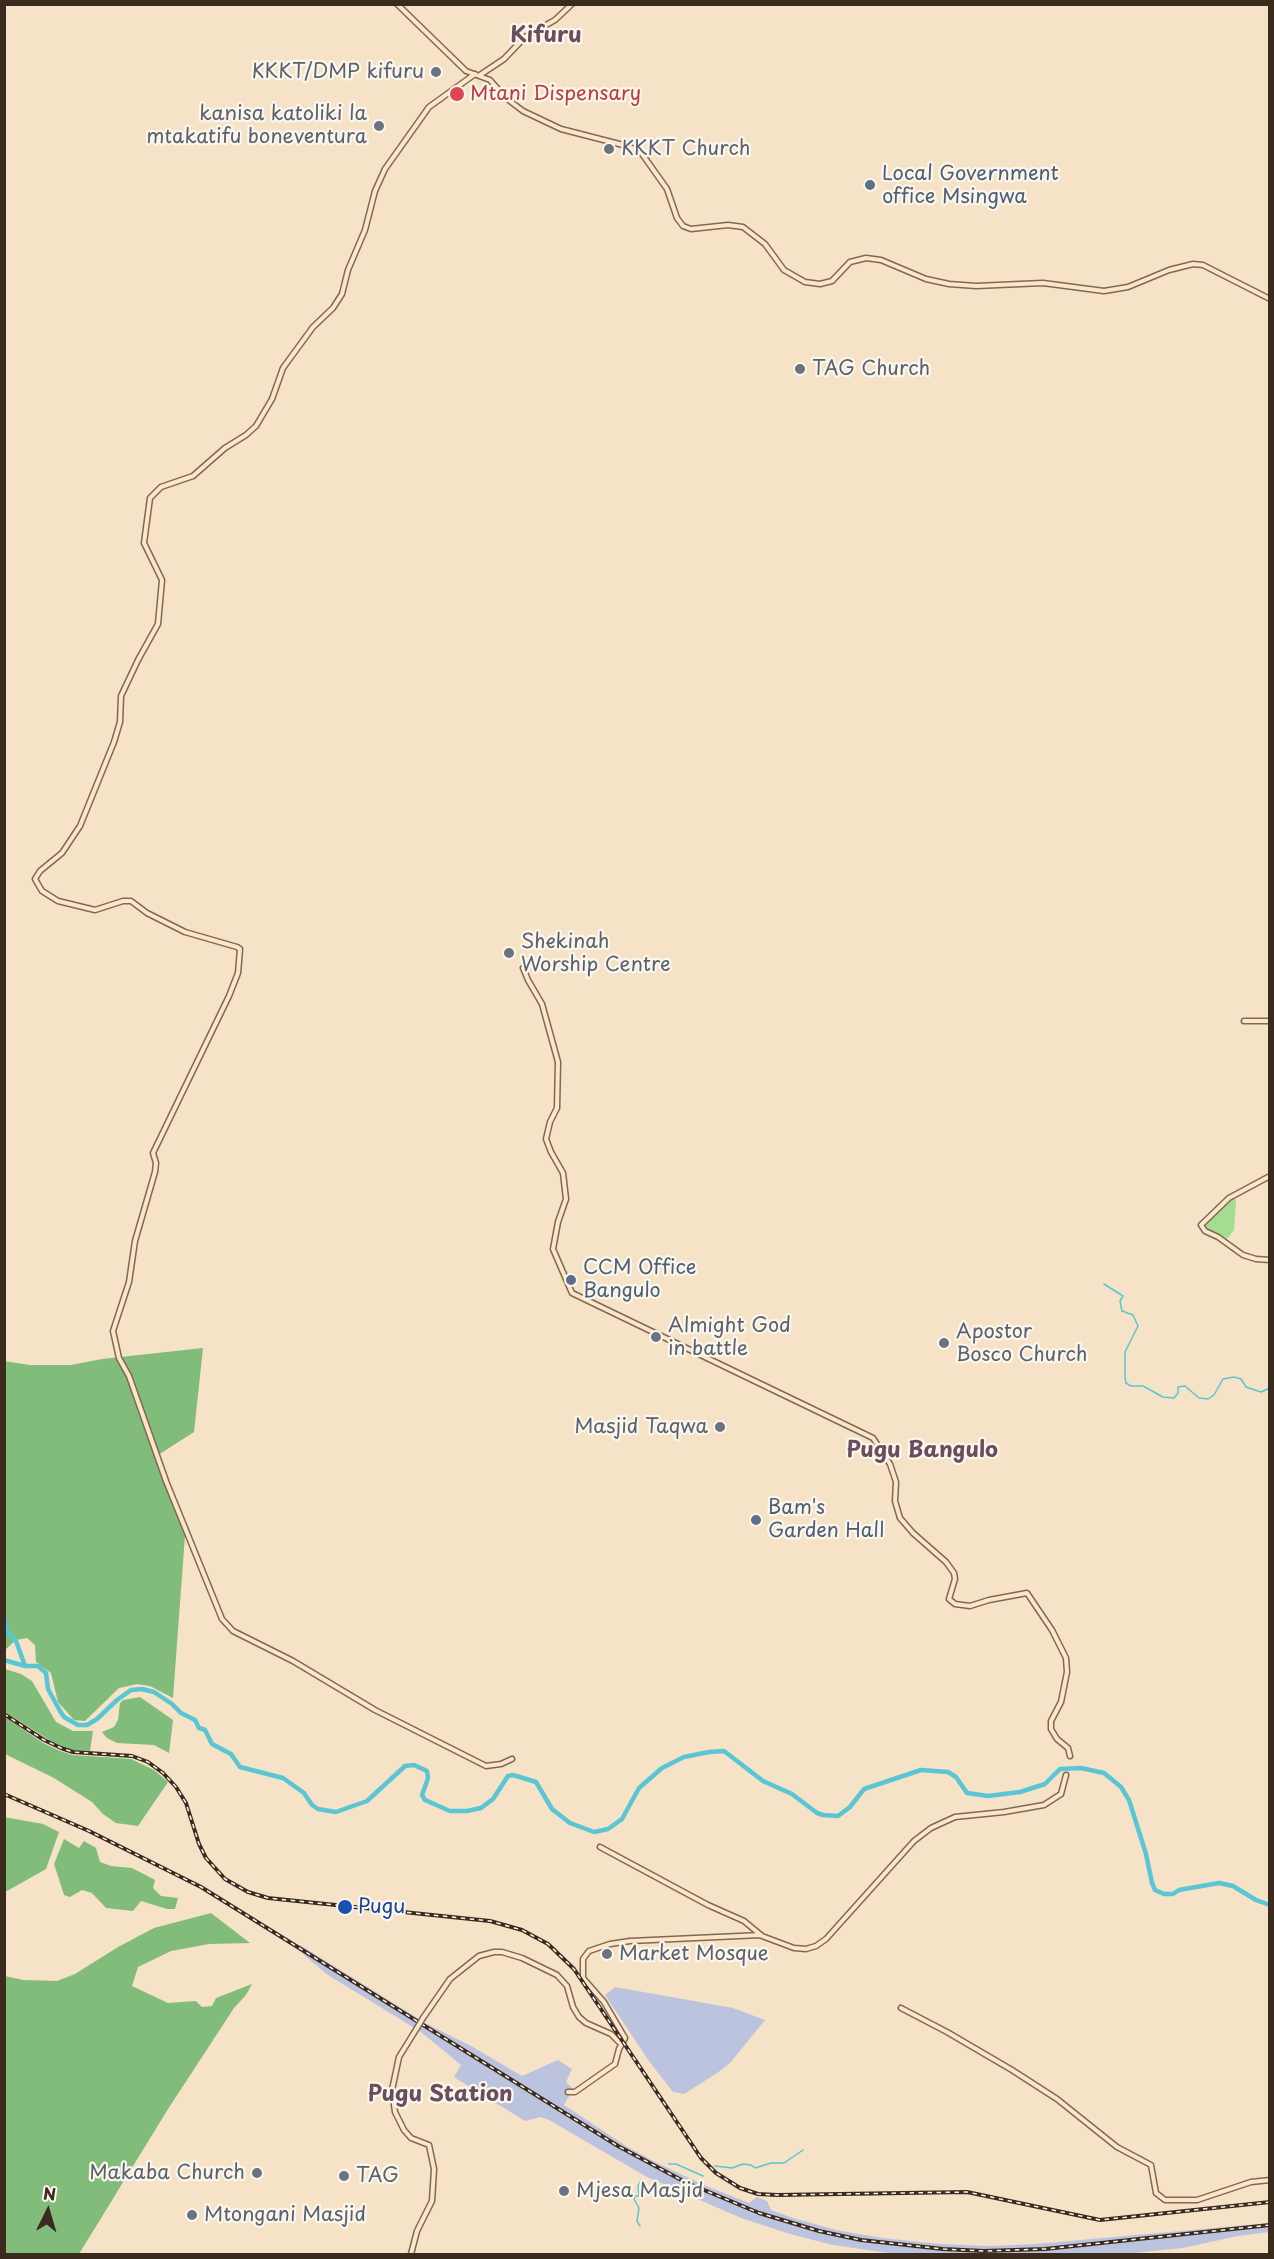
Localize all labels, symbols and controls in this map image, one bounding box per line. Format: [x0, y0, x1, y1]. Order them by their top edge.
district label: Kifuru [510, 23, 582, 49]
place label: KKKT/DMP kifuru [252, 60, 424, 84]
marker: KKKT/DMP kifuru [429, 65, 443, 79]
place label: Mtani Dispensary [470, 82, 641, 106]
marker: Mtani Dispensary [448, 85, 466, 103]
place label: kanisa katoliki la mtakatifu boneventura [146, 102, 367, 149]
marker: kanisa katoliki la mtakatifu boneventura [372, 119, 386, 133]
place label: KKKT Church [621, 137, 750, 161]
marker: KKKT Church [602, 142, 616, 156]
place label: Local Government office Msingwa [882, 162, 1059, 209]
marker: Local Government office Msingwa [863, 178, 877, 192]
place label: TAG Church [812, 357, 930, 381]
marker: TAG Church [793, 362, 807, 376]
place label: Shekinah Worship Centre [521, 930, 671, 977]
marker: Shekinah Worship Centre [502, 946, 516, 960]
place label: CCM Office Bangulo [583, 1256, 696, 1303]
marker: CCM Office Bangulo [564, 1273, 578, 1287]
place label: Almight God in battle [668, 1314, 791, 1361]
place label: Apostor Bosco Church [956, 1320, 1087, 1367]
marker: Almight God in battle [649, 1330, 663, 1344]
marker: Apostor Bosco Church [937, 1336, 951, 1350]
place label: Masjid Taqwa [575, 1415, 708, 1439]
marker: Masjid Taqwa [713, 1420, 727, 1434]
district label: Pugu Bangulo [846, 1438, 998, 1464]
place label: Bam's Garden Hall [768, 1496, 884, 1543]
marker: Bam's Garden Hall [749, 1513, 763, 1527]
place label: Pugu [358, 1895, 405, 1919]
marker: Pugu [336, 1898, 354, 1916]
place label: Market Mosque [619, 1942, 769, 1966]
marker: Market Mosque [600, 1947, 614, 1961]
district label: Pugu Station [368, 2082, 512, 2108]
place label: Makaba Church [89, 2161, 245, 2185]
place label: TAG [356, 2164, 399, 2188]
marker: Makaba Church [250, 2166, 264, 2180]
marker: TAG [337, 2169, 351, 2183]
place label: Mjesa Masjid [576, 2179, 703, 2203]
north arrow [18, 2181, 78, 2241]
text: N [42, 2181, 57, 2206]
marker: Mjesa Masjid [557, 2184, 571, 2198]
place label: Mtongani Masjid [204, 2203, 366, 2227]
marker: Mtongani Masjid [185, 2208, 199, 2222]

